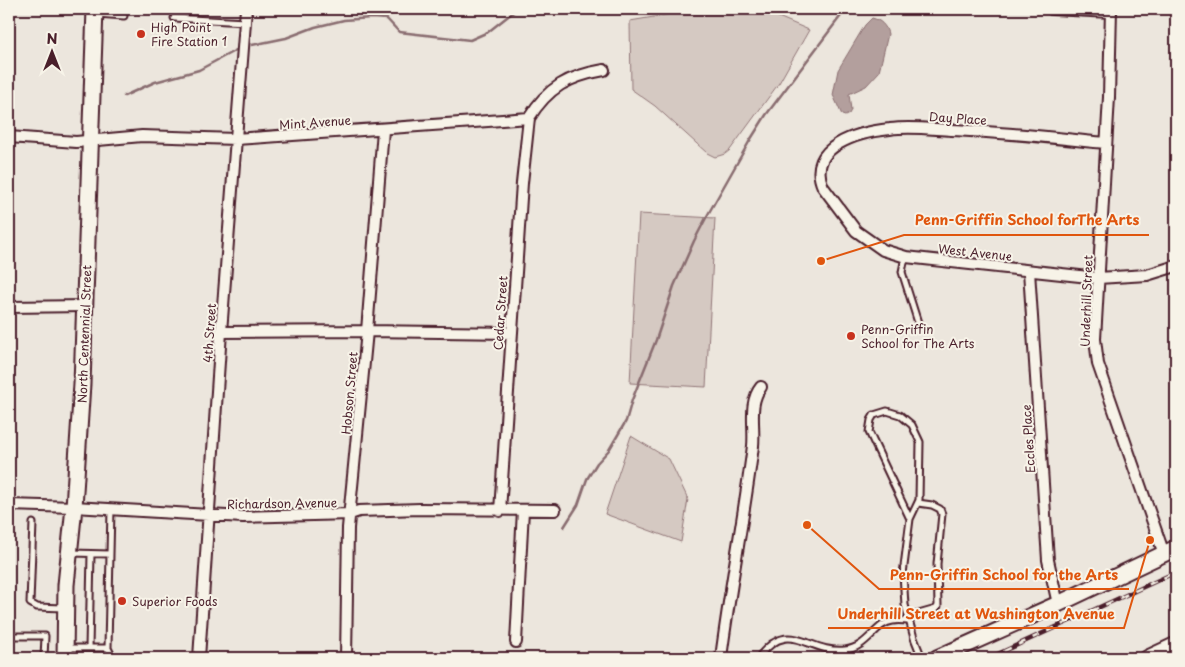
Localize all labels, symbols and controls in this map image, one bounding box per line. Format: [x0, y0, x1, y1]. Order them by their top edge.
place label: High Point Fire Station 1 [151, 18, 227, 50]
north arrow [28, 28, 78, 78]
text: N [46, 28, 58, 49]
marker: High Point Fire Station 1 [135, 28, 147, 40]
street label: Day Place [929, 107, 987, 129]
street label: Mint Avenue [278, 110, 352, 133]
callout: Penn-Griffin School forThe Arts [904, 206, 1149, 235]
text: Penn-Griffin School forThe Arts [915, 209, 1140, 230]
street label: West Avenue [937, 239, 1013, 265]
street label: Underhill Street [1075, 255, 1097, 347]
street label: North Centennial Street [73, 265, 95, 403]
street label: Cedar Street [488, 275, 512, 351]
street label: 4th Street [198, 303, 220, 363]
place label: Penn-Griffin School for The Arts [861, 320, 975, 352]
marker: Penn-Griffin School for The Arts [845, 330, 857, 342]
street label: Hobson Street [336, 351, 362, 435]
street label: Eccles Place [1017, 404, 1039, 474]
street label: Richardson Avenue [227, 493, 338, 513]
callout: Penn-Griffin School for the Arts [879, 560, 1129, 589]
text: Penn-Griffin School for the Arts [890, 564, 1118, 585]
place label: Superior Foods [132, 592, 218, 610]
marker: Superior Foods [116, 595, 128, 607]
callout: Underhill Street at Washington Avenue [828, 599, 1124, 628]
text: Underhill Street at Washington Avenue [837, 603, 1115, 624]

